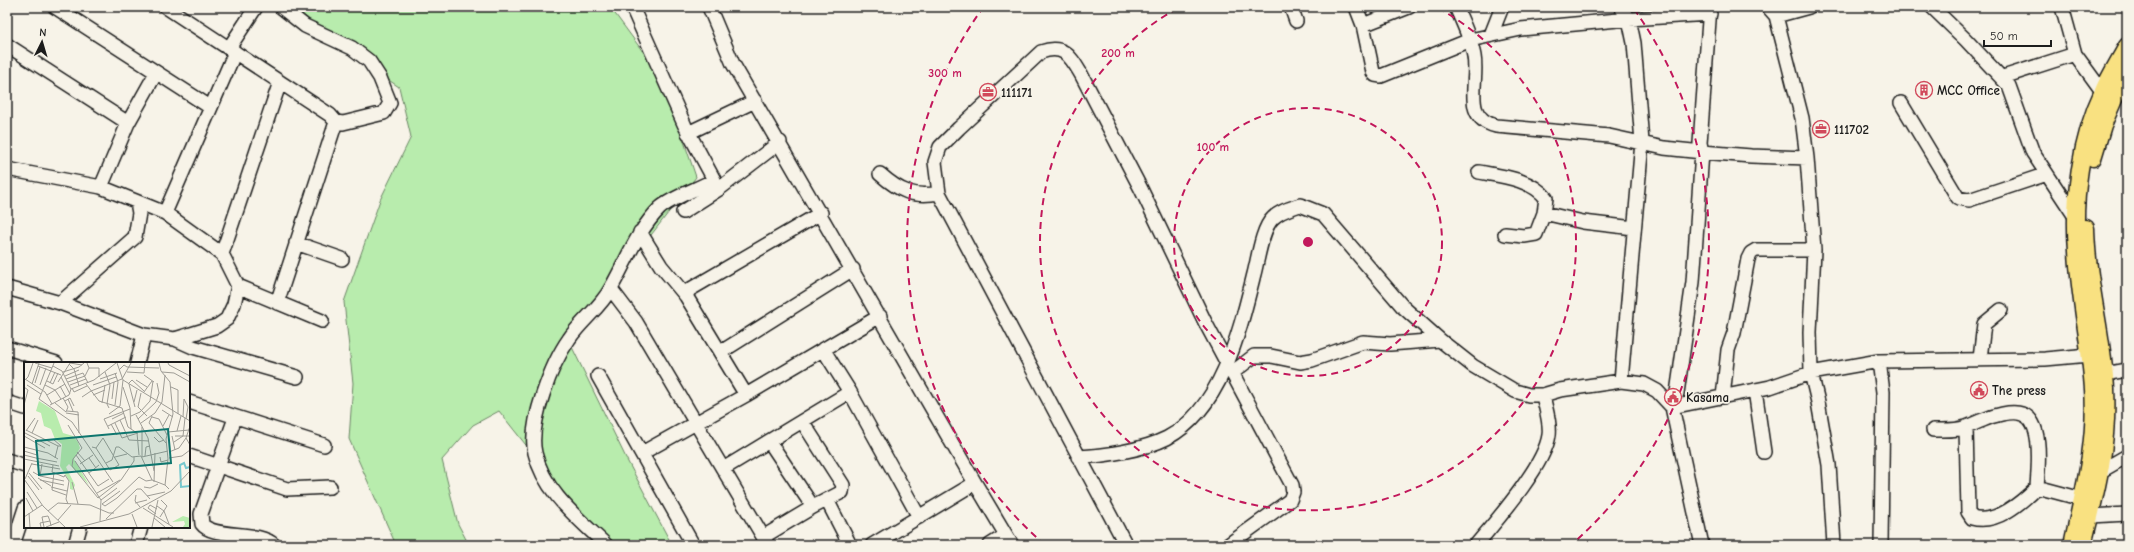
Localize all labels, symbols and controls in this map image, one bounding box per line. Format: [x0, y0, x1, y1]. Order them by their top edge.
north arrow [22, 22, 62, 62]
scale bar [1984, 22, 2051, 48]
text: N [39, 26, 47, 39]
text: 50 m [1990, 29, 2018, 43]
text: 200 m [1101, 46, 1135, 60]
text: 300 m [928, 66, 962, 80]
building icon: MCC Office [1914, 80, 1934, 100]
office icon: 111171 [978, 82, 998, 102]
place label: MCC Office [1937, 83, 2000, 98]
place label: 111171 [1001, 85, 1032, 100]
office icon: 111702 [1811, 119, 1831, 139]
place label: 111702 [1834, 122, 1869, 137]
text: 100 m [1197, 140, 1229, 154]
centre of rings [1301, 235, 1315, 249]
inset map [24, 362, 190, 528]
public building icon: The press [1969, 380, 1989, 400]
place label: The press [1992, 383, 2046, 398]
public building icon: Kasama [1663, 387, 1683, 407]
place label: Kasama [1686, 390, 1729, 405]

